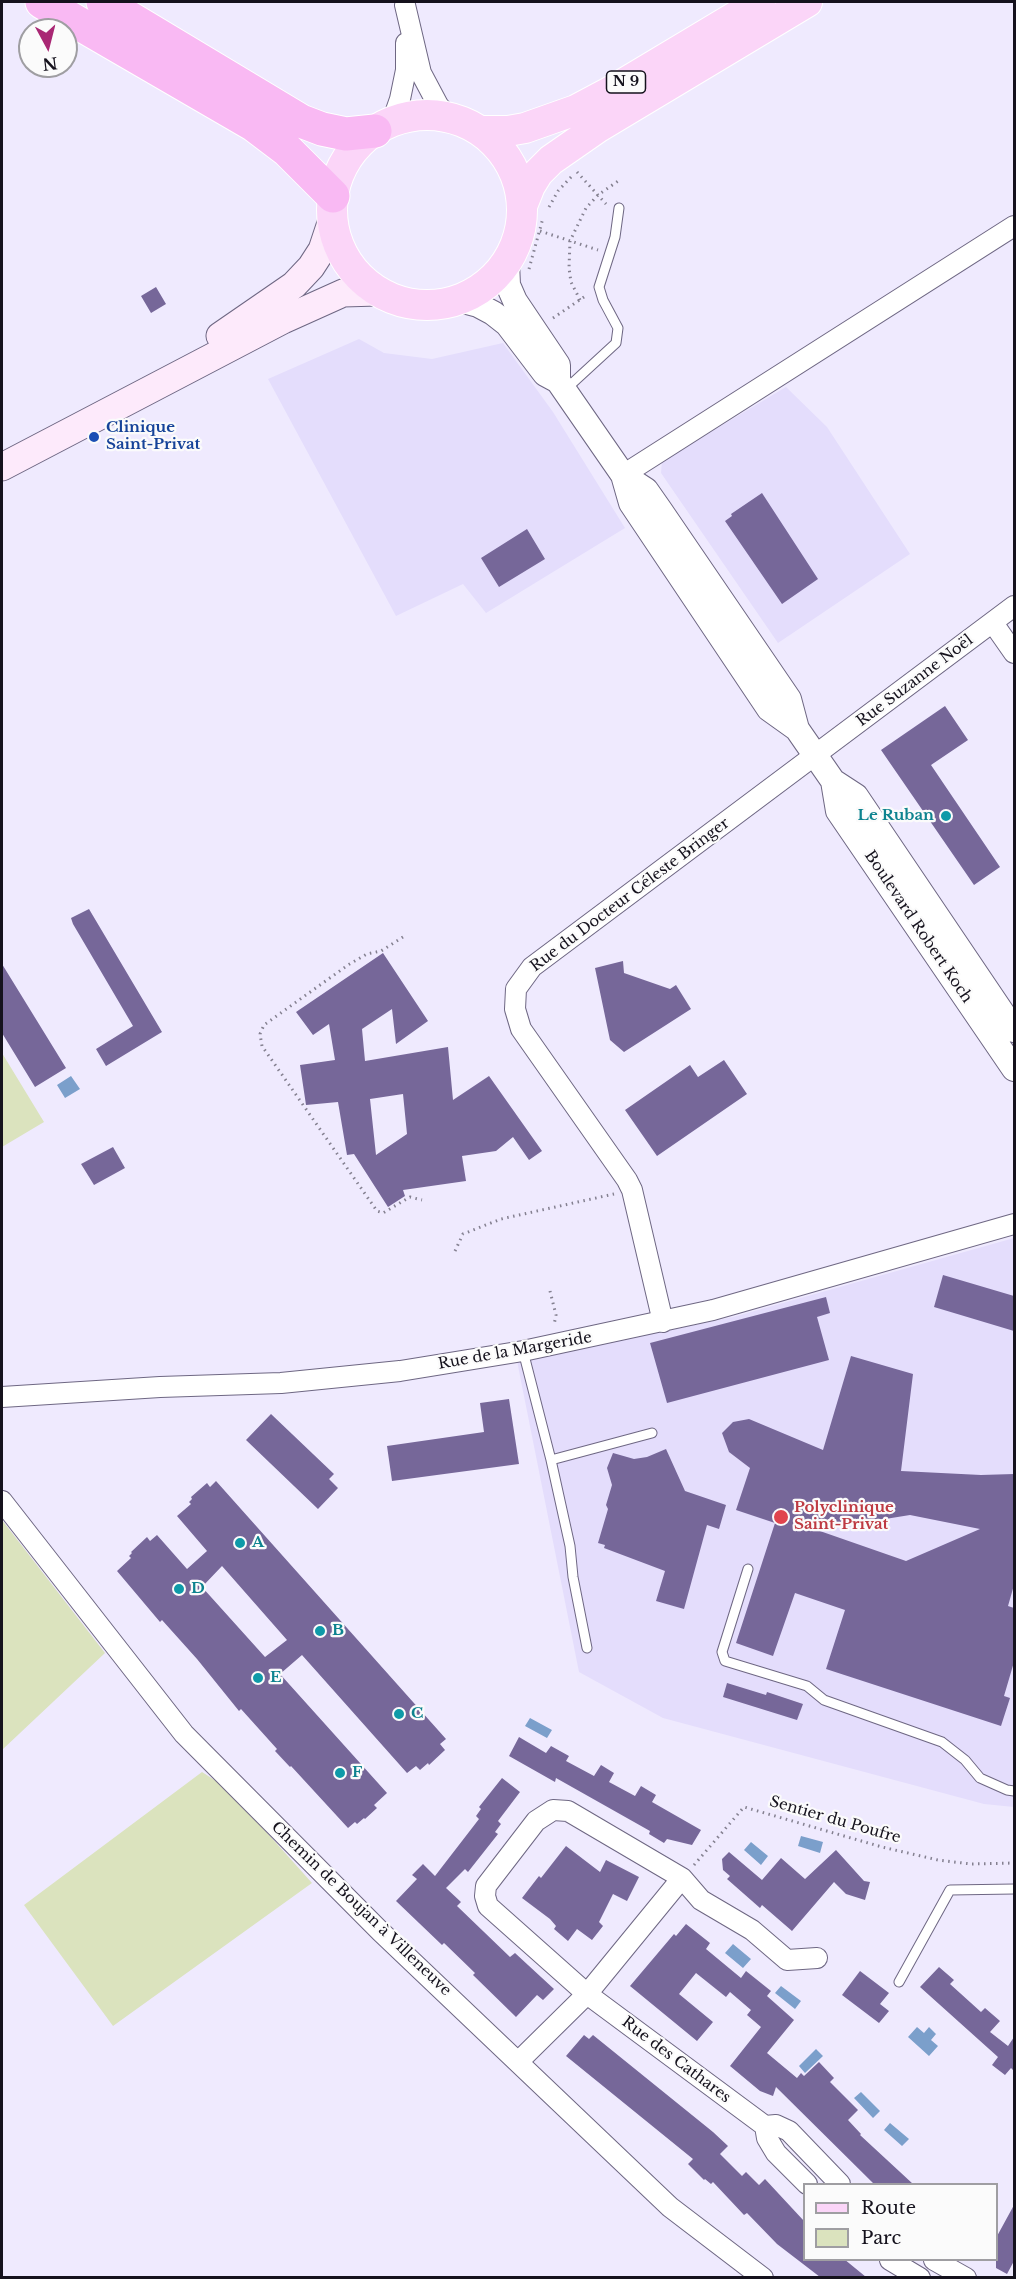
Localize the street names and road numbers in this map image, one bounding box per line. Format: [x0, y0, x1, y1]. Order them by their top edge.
road number: N 9 [606, 71, 646, 93]
street label: Rue Suzanne Noël [853, 631, 977, 731]
street label: Rue du Docteur Céleste Bringer [527, 814, 733, 976]
street label: Boulevard Robert Koch [860, 847, 976, 1007]
street label: Rue de la Margeride [437, 1329, 593, 1373]
street label: Sentier du Poufre [767, 1793, 903, 1847]
street label: Chemin de Boujan à Villeneuve [267, 1818, 455, 2000]
street label: Rue des Cathares [618, 2013, 734, 2107]

